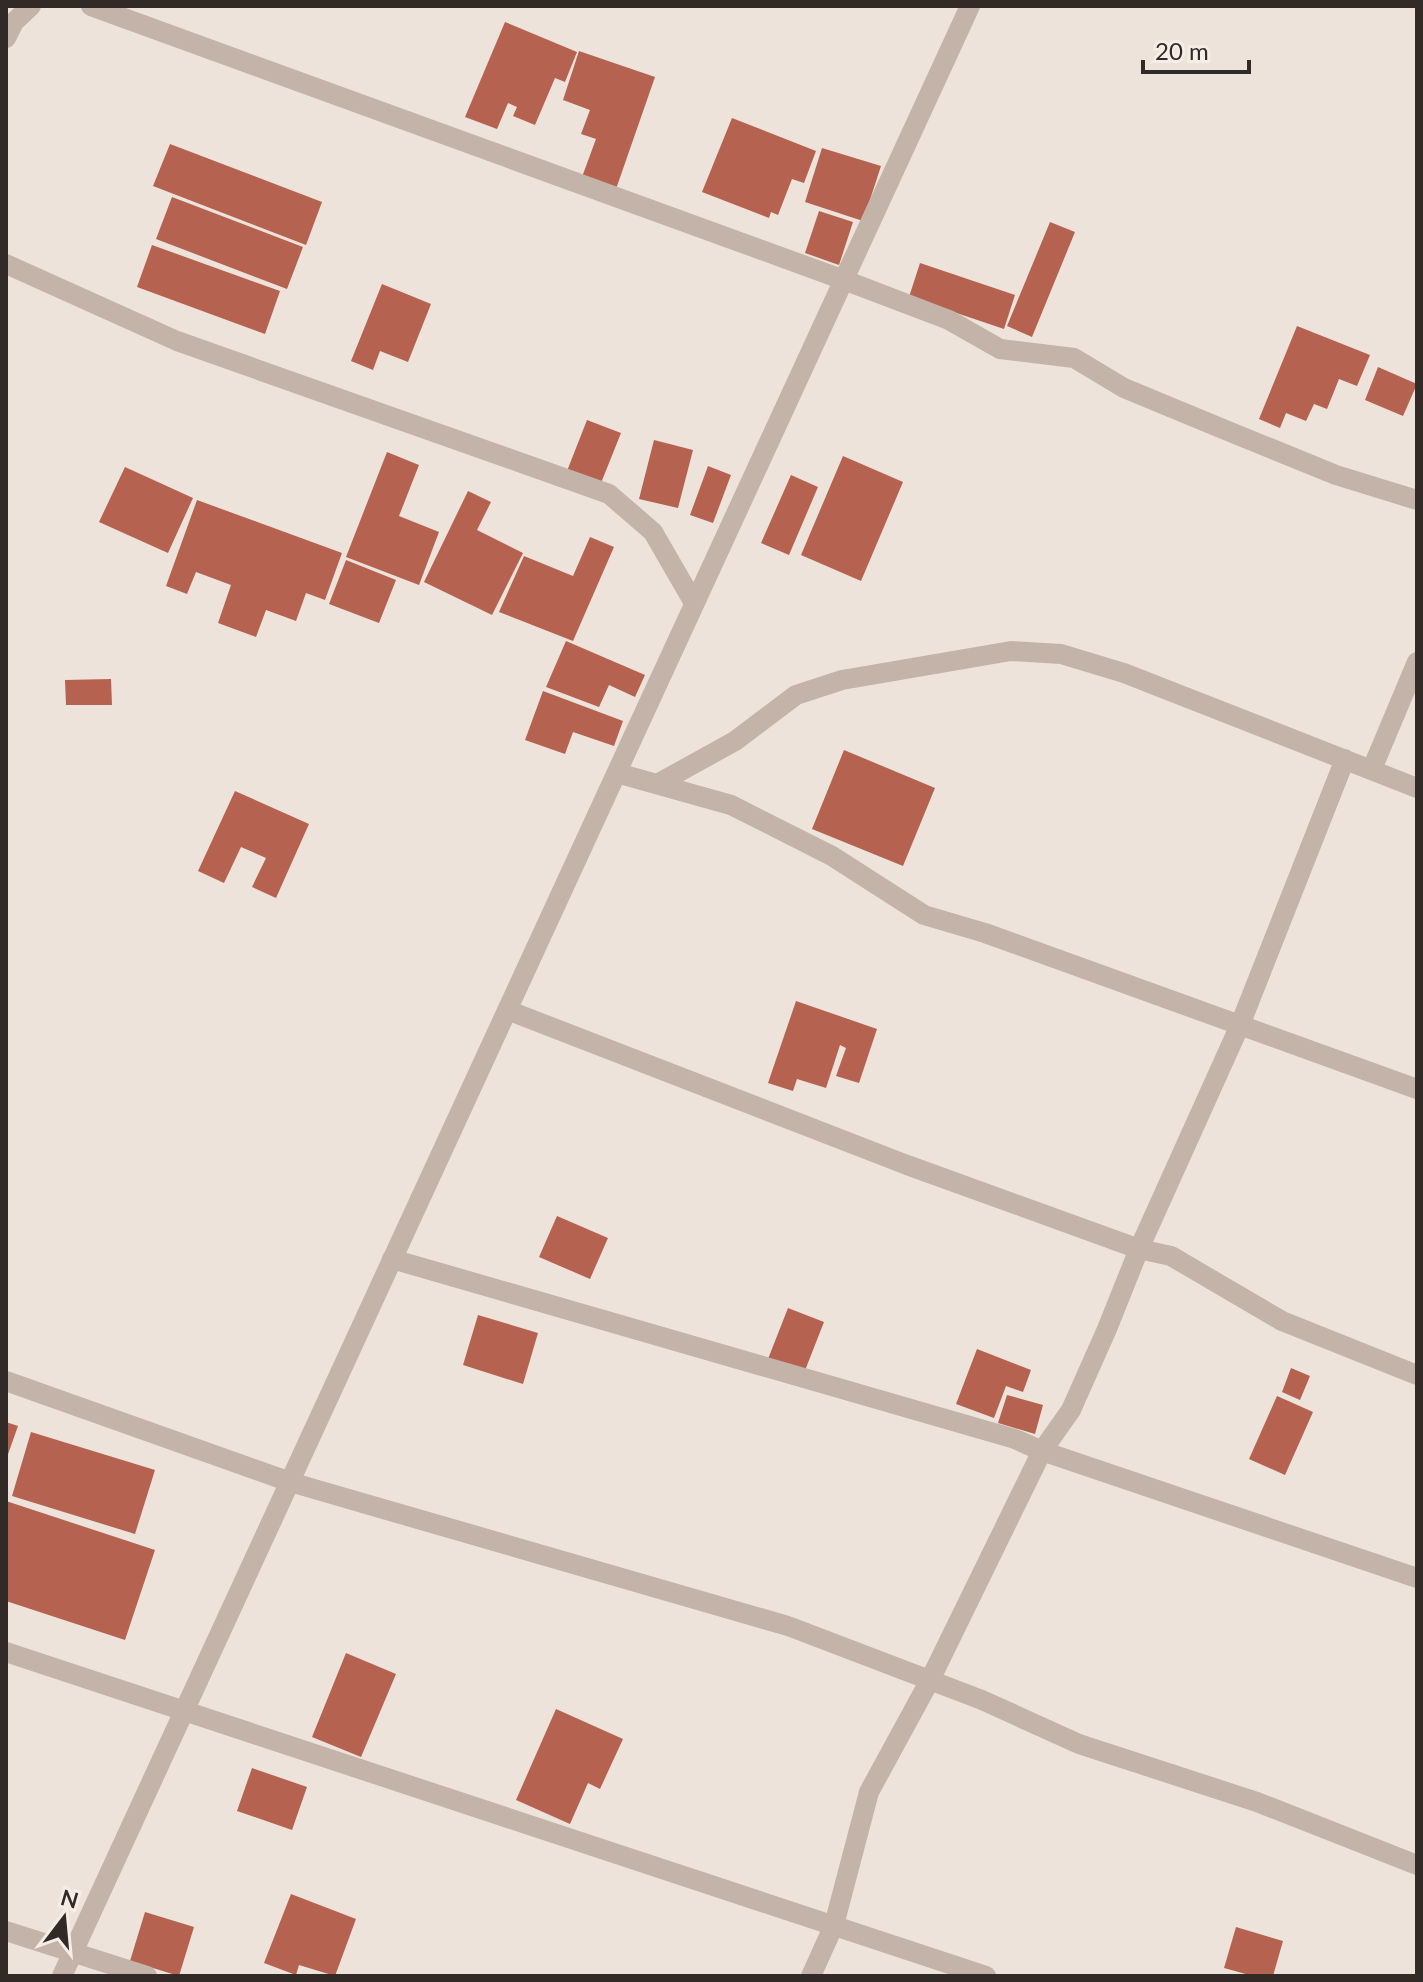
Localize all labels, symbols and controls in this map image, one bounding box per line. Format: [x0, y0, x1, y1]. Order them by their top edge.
scale bar [1143, 24, 1249, 74]
text: 20 m [1155, 36, 1209, 65]
north arrow [24, 1878, 104, 1958]
text: N [58, 1883, 82, 1914]

